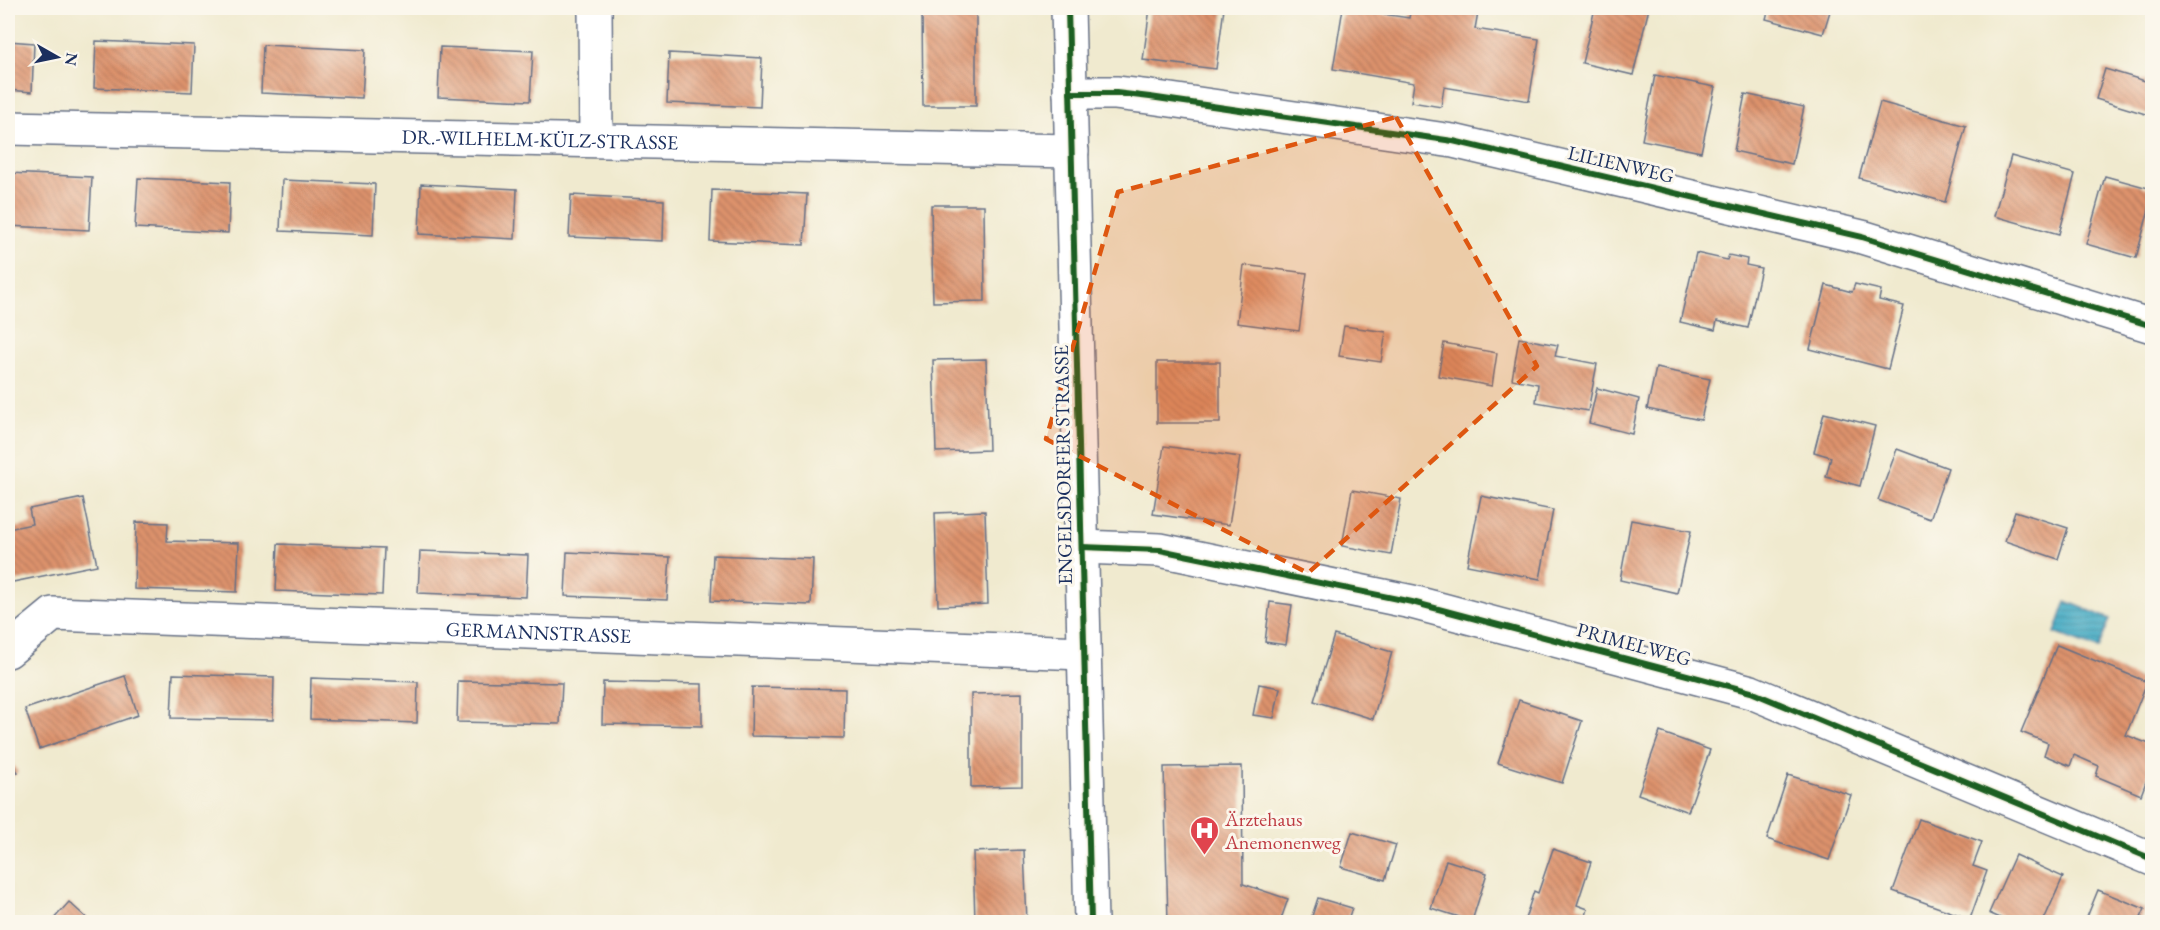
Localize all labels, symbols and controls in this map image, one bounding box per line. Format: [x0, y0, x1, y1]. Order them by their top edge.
north arrow [27, 27, 87, 87]
text: N [60, 51, 83, 67]
street label: DR.-WILHELM-KÜLZ-STRASSE [401, 124, 678, 155]
street label: LILIENWEG [1565, 139, 1677, 189]
street label: ENGELSDORFER STRASSE [1048, 345, 1078, 585]
street label: GERMANNSTRASSE [445, 616, 631, 649]
street label: PRIMELWEG [1574, 616, 1694, 672]
place label: Ärztehaus Anemonenweg [1224, 806, 1341, 855]
hospital icon: Ärztehaus Anemonenweg [1188, 814, 1220, 856]

